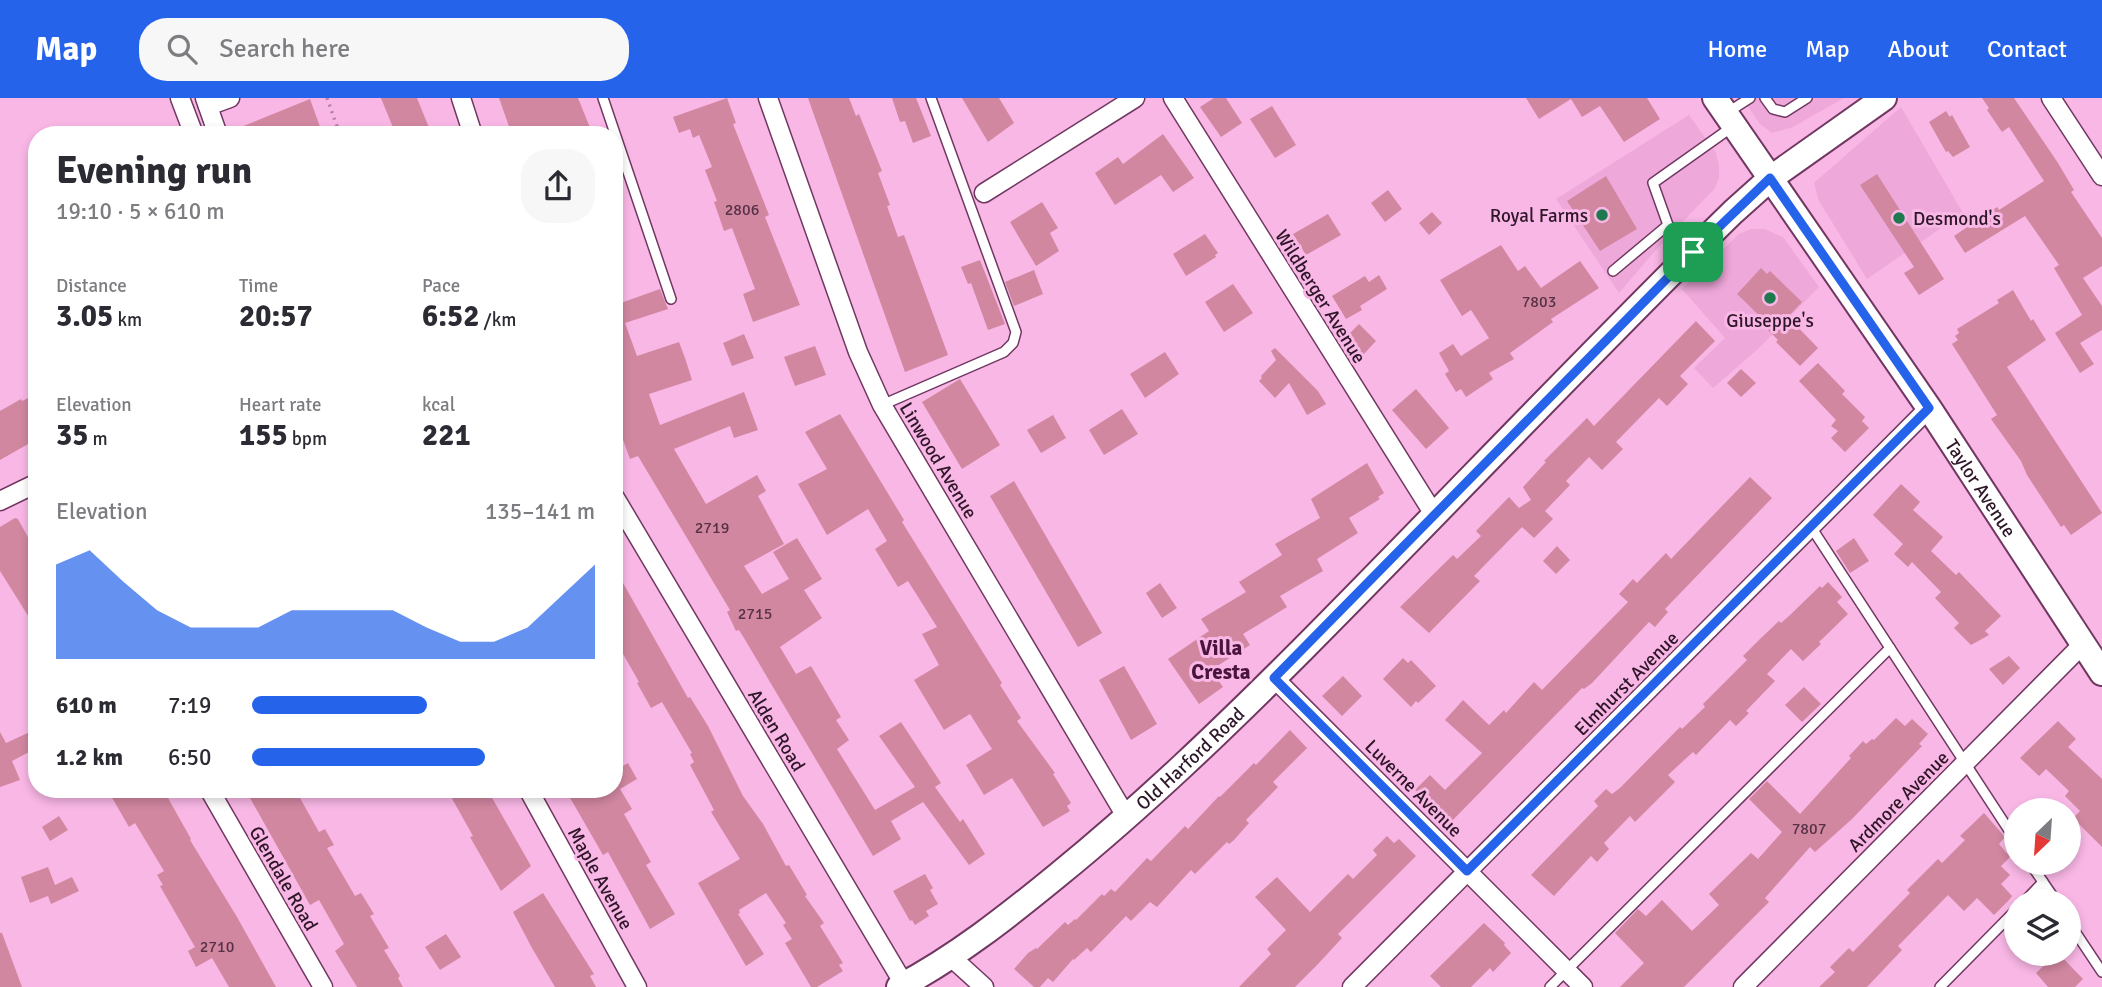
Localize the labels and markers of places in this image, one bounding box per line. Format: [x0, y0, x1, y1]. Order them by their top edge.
place label: Royal Farms [1490, 204, 1588, 228]
marker: Royal Farms [1594, 207, 1610, 223]
place label: Desmond's [1913, 207, 2001, 231]
marker: Desmond's [1891, 210, 1907, 226]
pin [1663, 222, 1723, 282]
marker: Giuseppe's [1762, 290, 1778, 306]
place label: Giuseppe's [1726, 309, 1814, 333]

